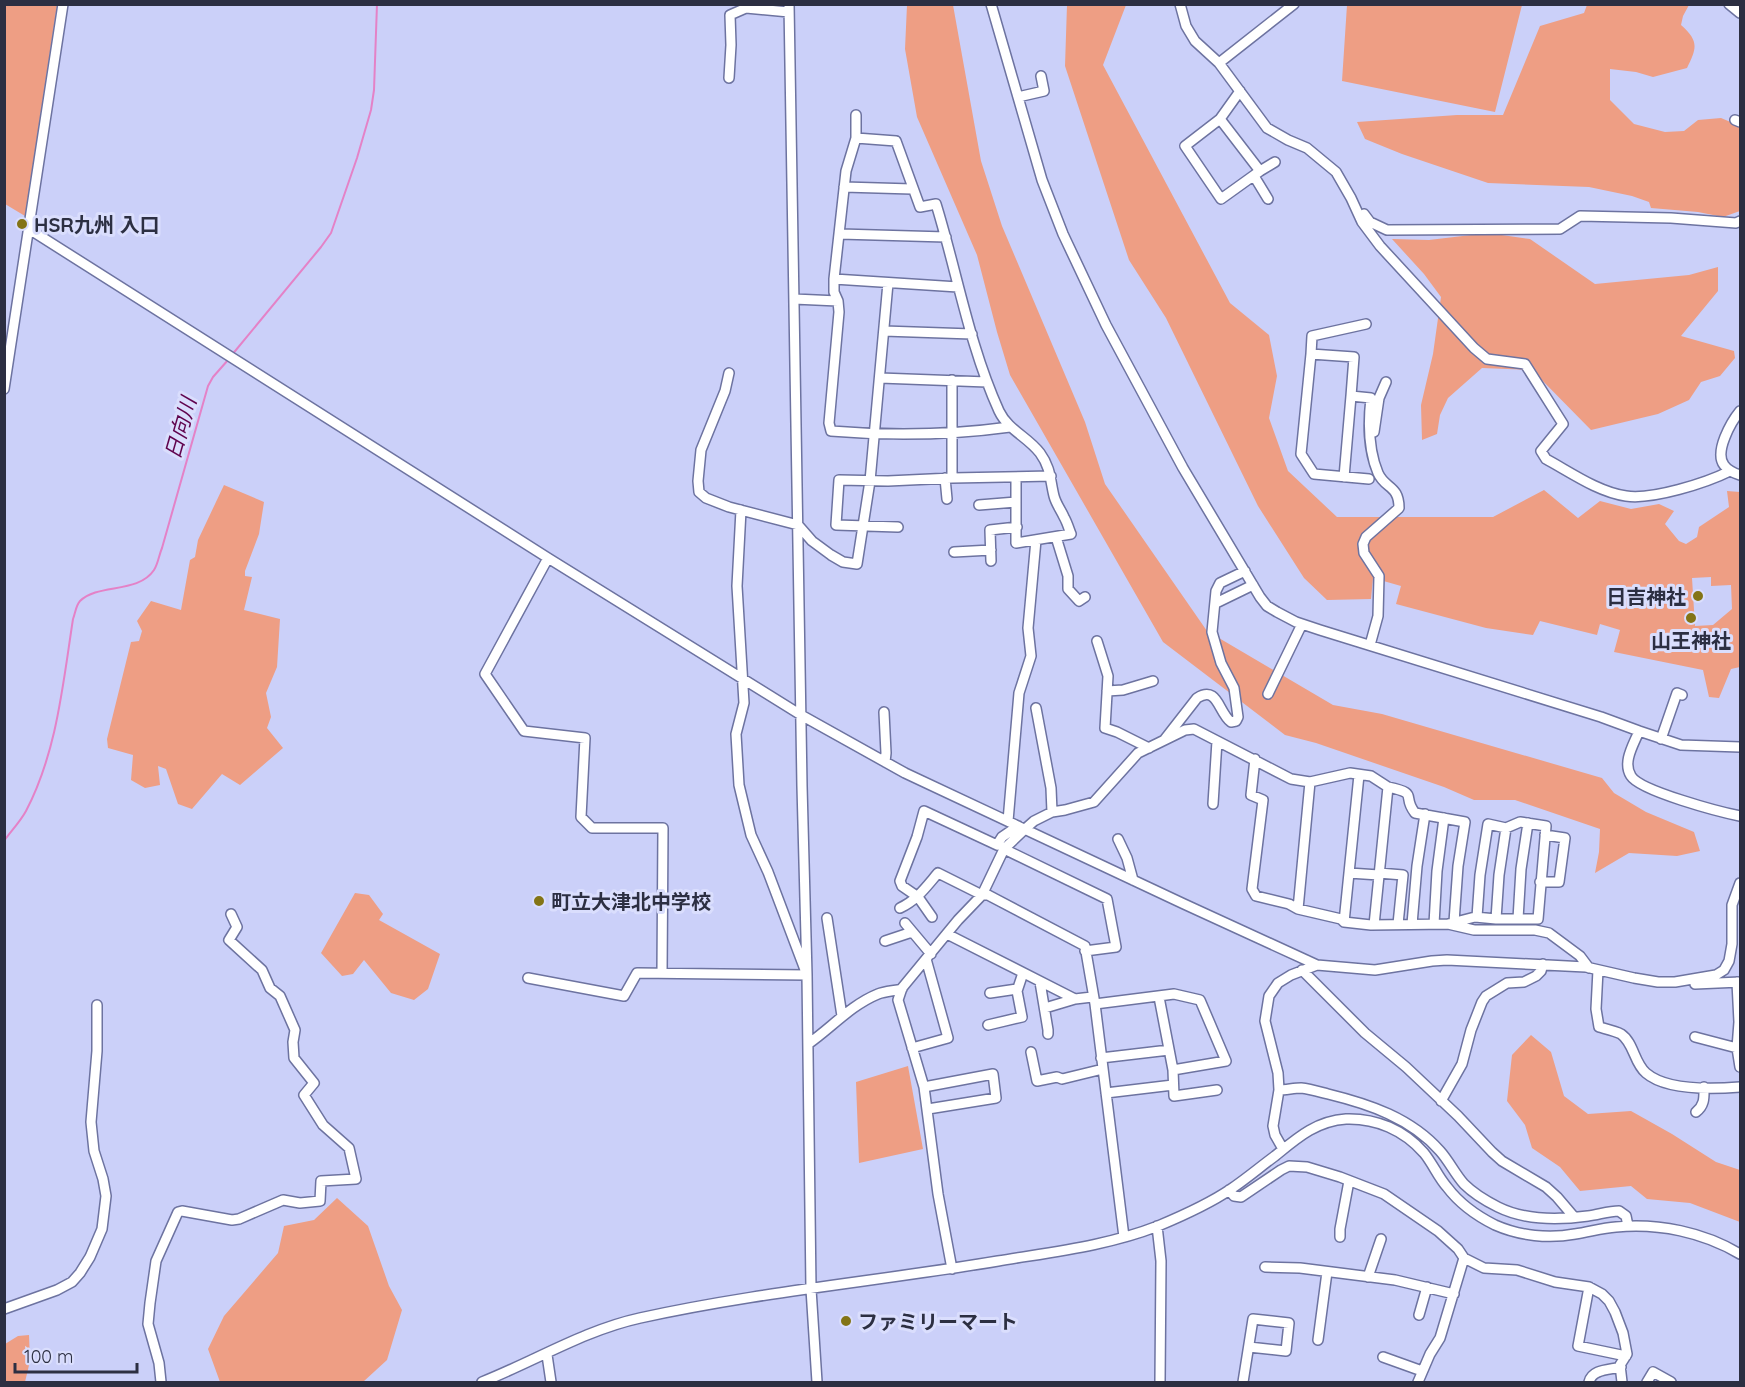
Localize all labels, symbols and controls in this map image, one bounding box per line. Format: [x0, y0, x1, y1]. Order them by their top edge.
place label: HSR九州 入口 [34, 212, 160, 237]
marker: HSR九州 入口 [15, 217, 29, 231]
water label: 日向川 [159, 392, 202, 462]
place label: 日吉神社 [1606, 584, 1686, 609]
marker: 日吉神社 [1691, 589, 1705, 603]
marker: 山王神社 [1684, 611, 1698, 625]
place label: 山王神社 [1651, 628, 1731, 653]
place label: 町立大津北中学校 [551, 889, 711, 914]
marker: 町立大津北中学校 [532, 894, 546, 908]
place label: ファミリーマート [858, 1309, 1018, 1334]
marker: ファミリーマート [839, 1314, 853, 1328]
scale bar [15, 1336, 136, 1374]
text: 100 m [24, 1345, 73, 1368]

